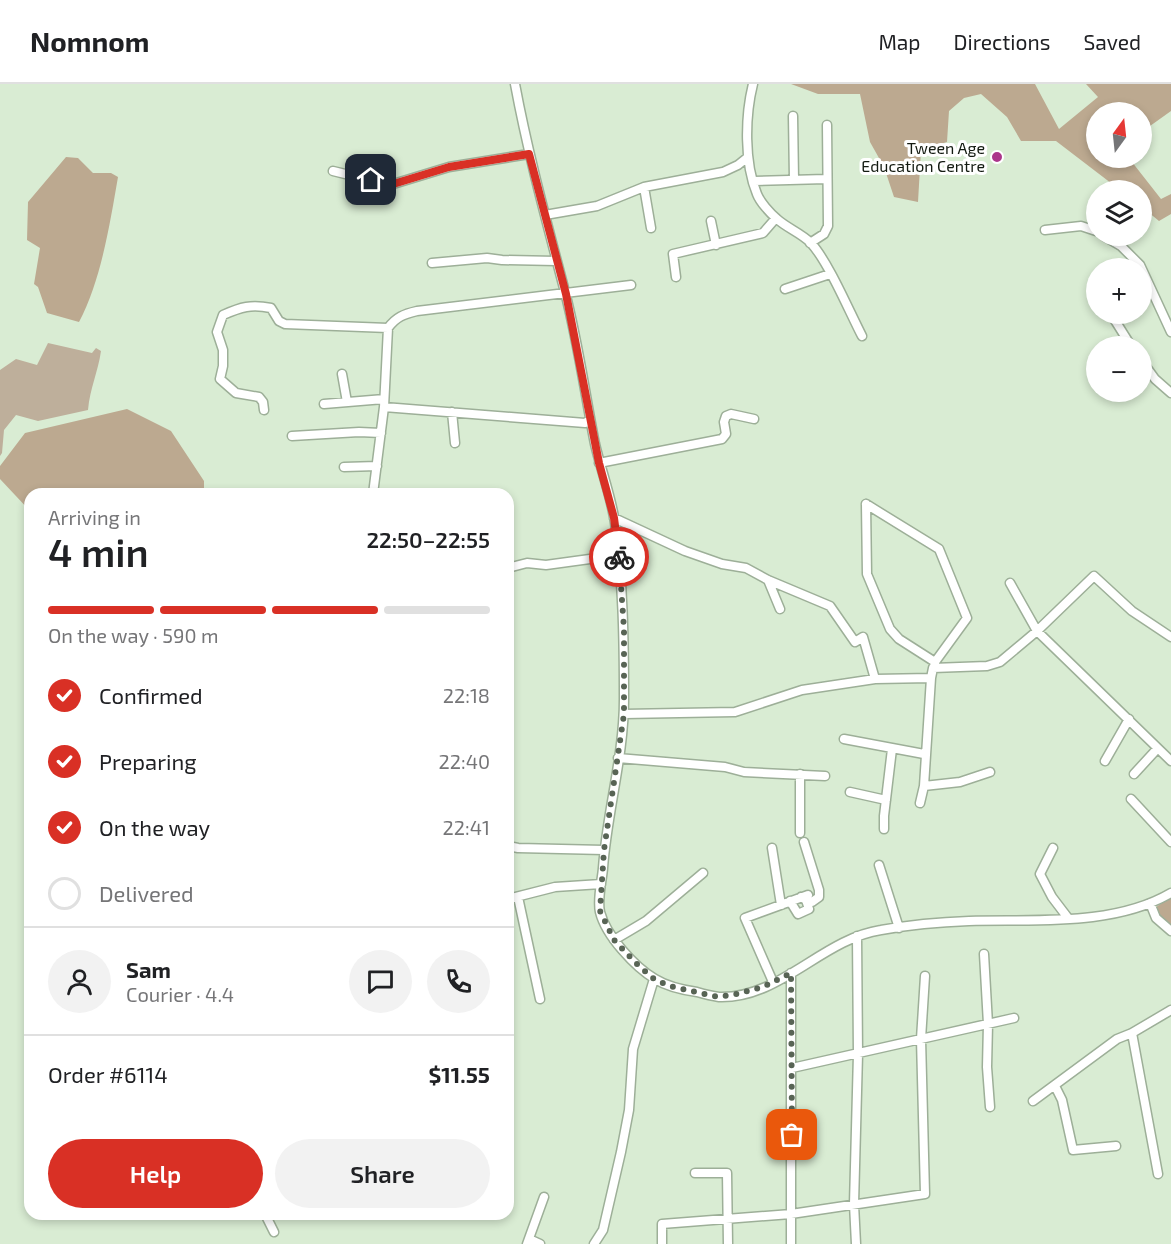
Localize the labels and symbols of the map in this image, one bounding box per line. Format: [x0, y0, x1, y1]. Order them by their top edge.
north arrow [1086, 102, 1152, 168]
place label: Tween Age Education Centre [861, 138, 985, 175]
marker: Tween Age Education Centre [990, 150, 1004, 164]
pin [345, 154, 396, 205]
courier [589, 527, 649, 587]
pin [766, 1109, 817, 1160]

